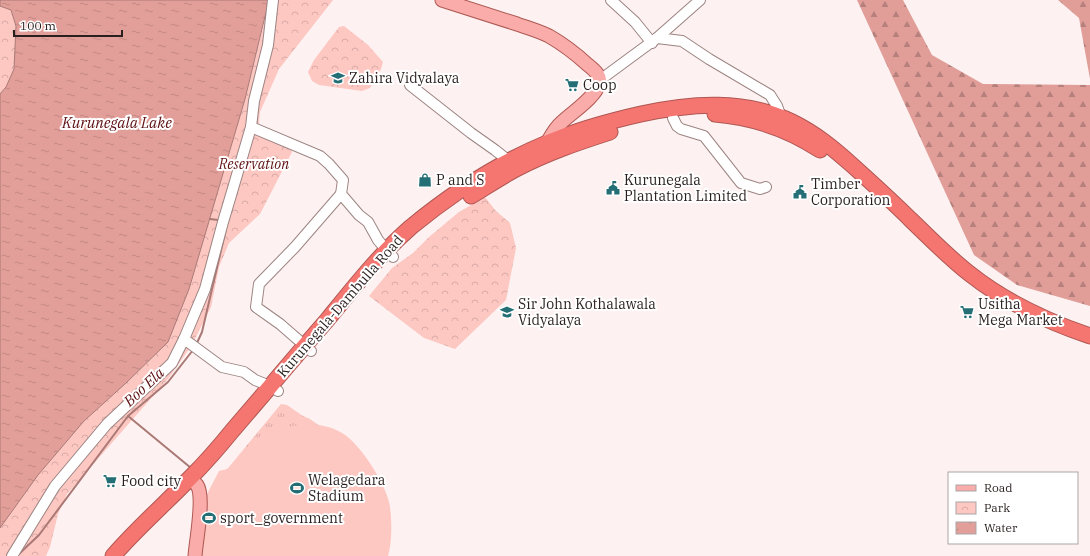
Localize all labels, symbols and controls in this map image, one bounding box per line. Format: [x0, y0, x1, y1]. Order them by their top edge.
scale bar [14, 12, 122, 38]
text: 100 m [20, 18, 56, 33]
place label: Zahira Vidyalaya [349, 69, 460, 87]
school or university icon: Zahira Vidyalaya [330, 70, 346, 86]
place label: Coop [583, 76, 616, 94]
supermarket icon: Coop [564, 77, 580, 93]
water label: Kurunegala Lake [61, 113, 172, 132]
park label: Reservation [218, 155, 289, 173]
place label: P and S [436, 171, 485, 189]
place label: Kurunegala Plantation Limited [624, 171, 747, 205]
shop icon: P and S [417, 172, 433, 188]
place label: Timber Corporation [811, 175, 891, 209]
public building icon: Kurunegala Plantation Limited [605, 180, 621, 196]
public building icon: Timber Corporation [792, 184, 808, 200]
street label: Kurunegala-Dambulla Road [273, 231, 407, 381]
place label: Sir John Kothalawala Vidyalaya [518, 295, 656, 329]
place label: Usitha Mega Market [978, 295, 1063, 329]
school or university icon: Sir John Kothalawala Vidyalaya [499, 304, 515, 320]
supermarket icon: Usitha Mega Market [959, 304, 975, 320]
water label: Boo Ela [119, 363, 169, 411]
place label: Welagedara Stadium [308, 471, 386, 505]
place label: Food city [121, 472, 182, 490]
legend [948, 472, 1078, 544]
supermarket icon: Food city [102, 473, 118, 489]
sports icon: Welagedara Stadium [289, 480, 305, 496]
text: Road [984, 480, 1013, 495]
text: Park [984, 500, 1010, 515]
place label: sport_government [220, 509, 343, 527]
sports icon: sport_government [201, 510, 217, 526]
text: Water [984, 520, 1018, 535]

